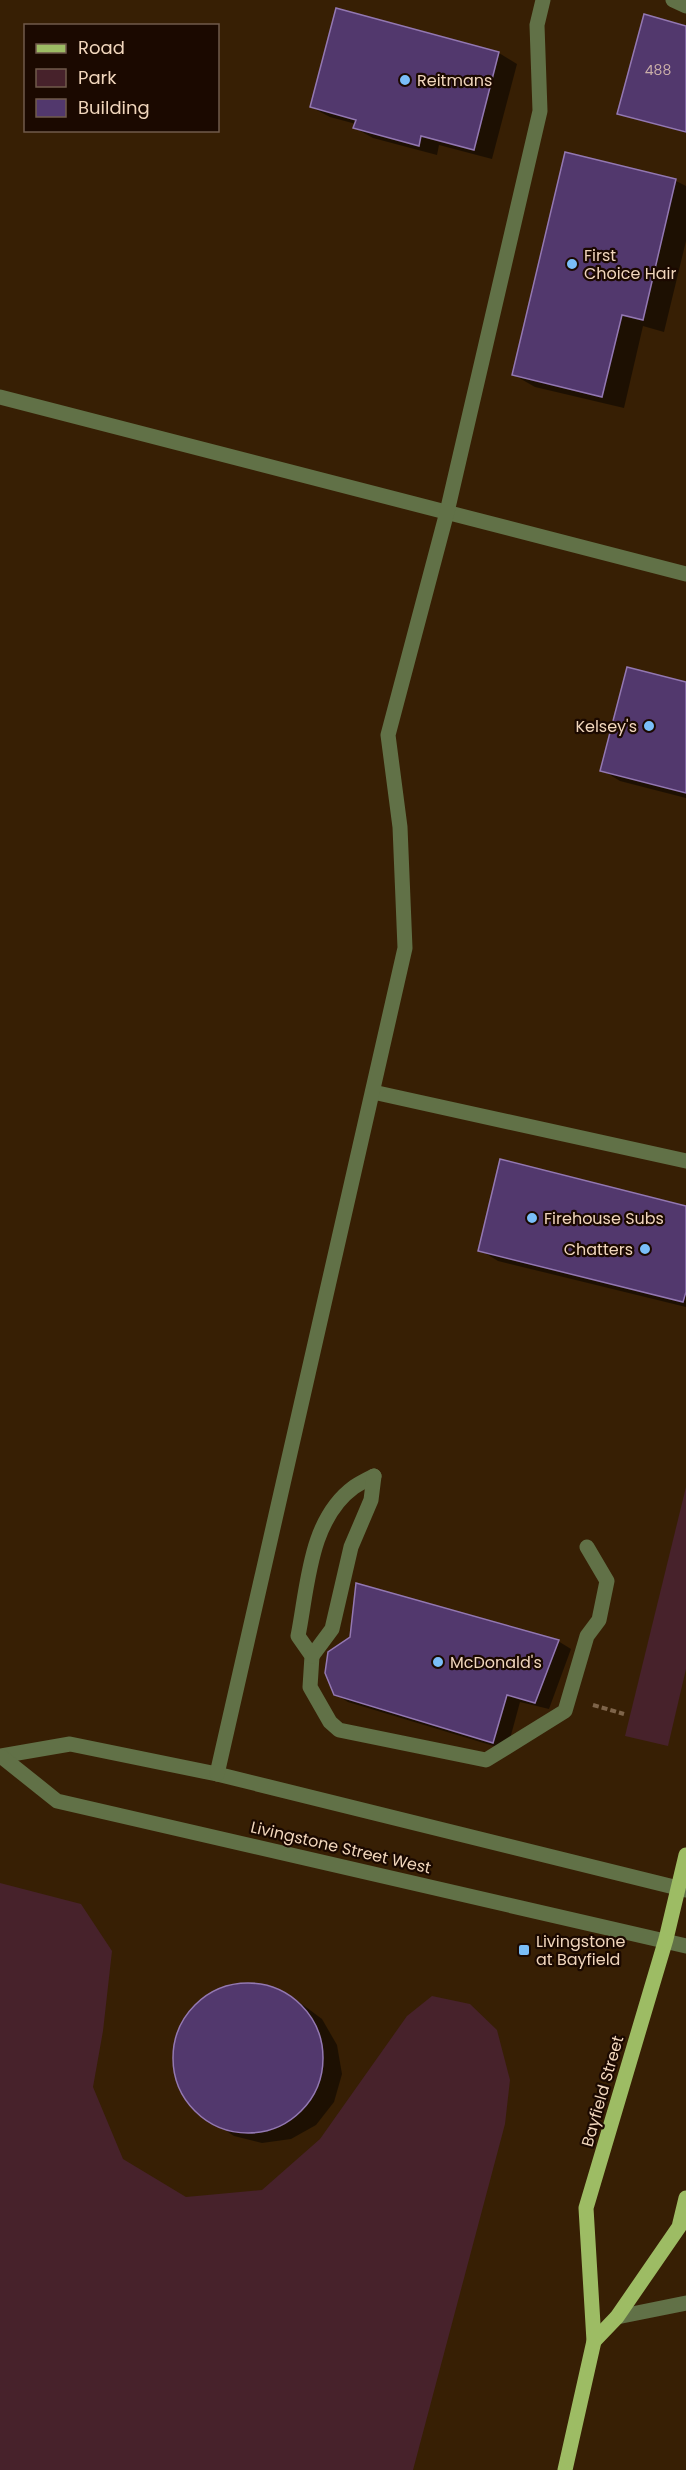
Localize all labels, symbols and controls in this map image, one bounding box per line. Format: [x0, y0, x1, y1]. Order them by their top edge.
legend [24, 24, 219, 132]
text: Road [78, 35, 125, 60]
house number: 488 [645, 60, 671, 80]
text: Park [78, 65, 117, 90]
place label: Reitmans [417, 69, 492, 92]
marker: Reitmans [398, 73, 412, 87]
text: Building [78, 95, 150, 120]
place label: First Choice Hair [584, 244, 676, 285]
marker: First Choice Hair [565, 257, 579, 271]
place label: Kelsey's [575, 715, 637, 738]
marker: Kelsey's [642, 719, 656, 733]
place label: Firehouse Subs [544, 1207, 664, 1230]
marker: Firehouse Subs [525, 1211, 539, 1225]
place label: Chatters [564, 1238, 633, 1261]
marker: Chatters [638, 1242, 652, 1256]
place label: McDonald's [450, 1651, 542, 1674]
marker: McDonald's [431, 1655, 445, 1669]
street label: Livingstone Street West [248, 1816, 434, 1879]
place label: Livingstone at Bayfield [536, 1930, 625, 1971]
marker: Livingstone at Bayfield [517, 1943, 531, 1957]
street label: Bayfield Street [576, 2033, 629, 2149]

